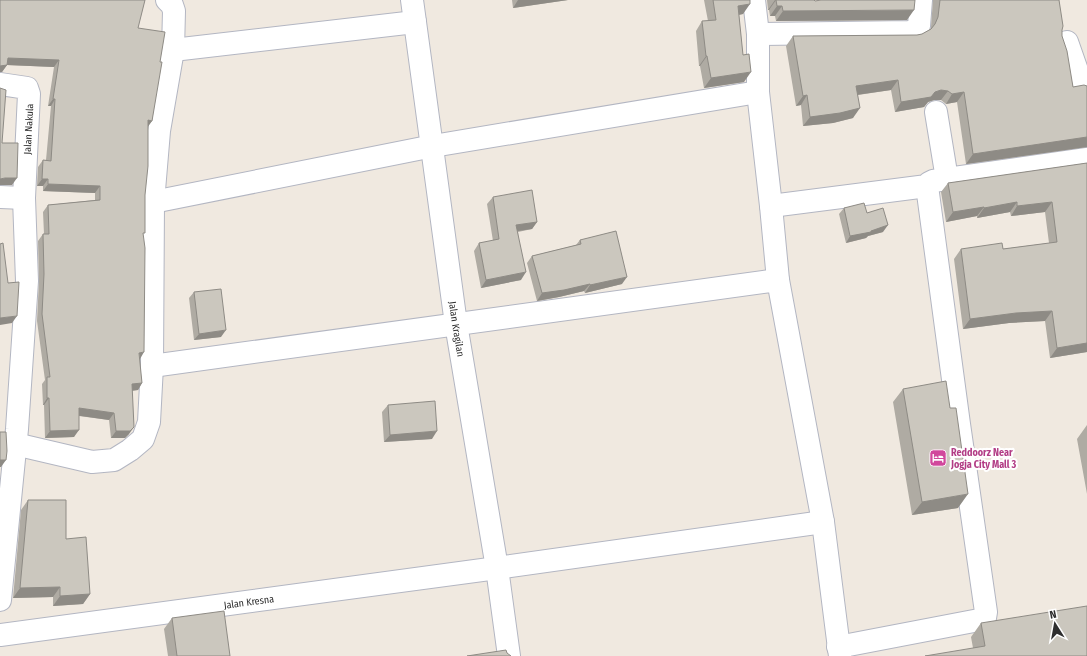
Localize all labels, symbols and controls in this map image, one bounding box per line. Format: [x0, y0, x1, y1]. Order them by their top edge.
street label: Jalan Nakula [22, 103, 36, 155]
street label: Jalan Kragilan [446, 301, 466, 358]
place label: Reddoorz Near Jogja City Mall 3 [950, 447, 1017, 471]
hotel icon: Reddoorz Near Jogja City Mall 3 [928, 448, 948, 468]
street label: Jalan Kresna [223, 593, 275, 612]
north arrow [1035, 604, 1075, 644]
text: N [1049, 608, 1058, 622]

